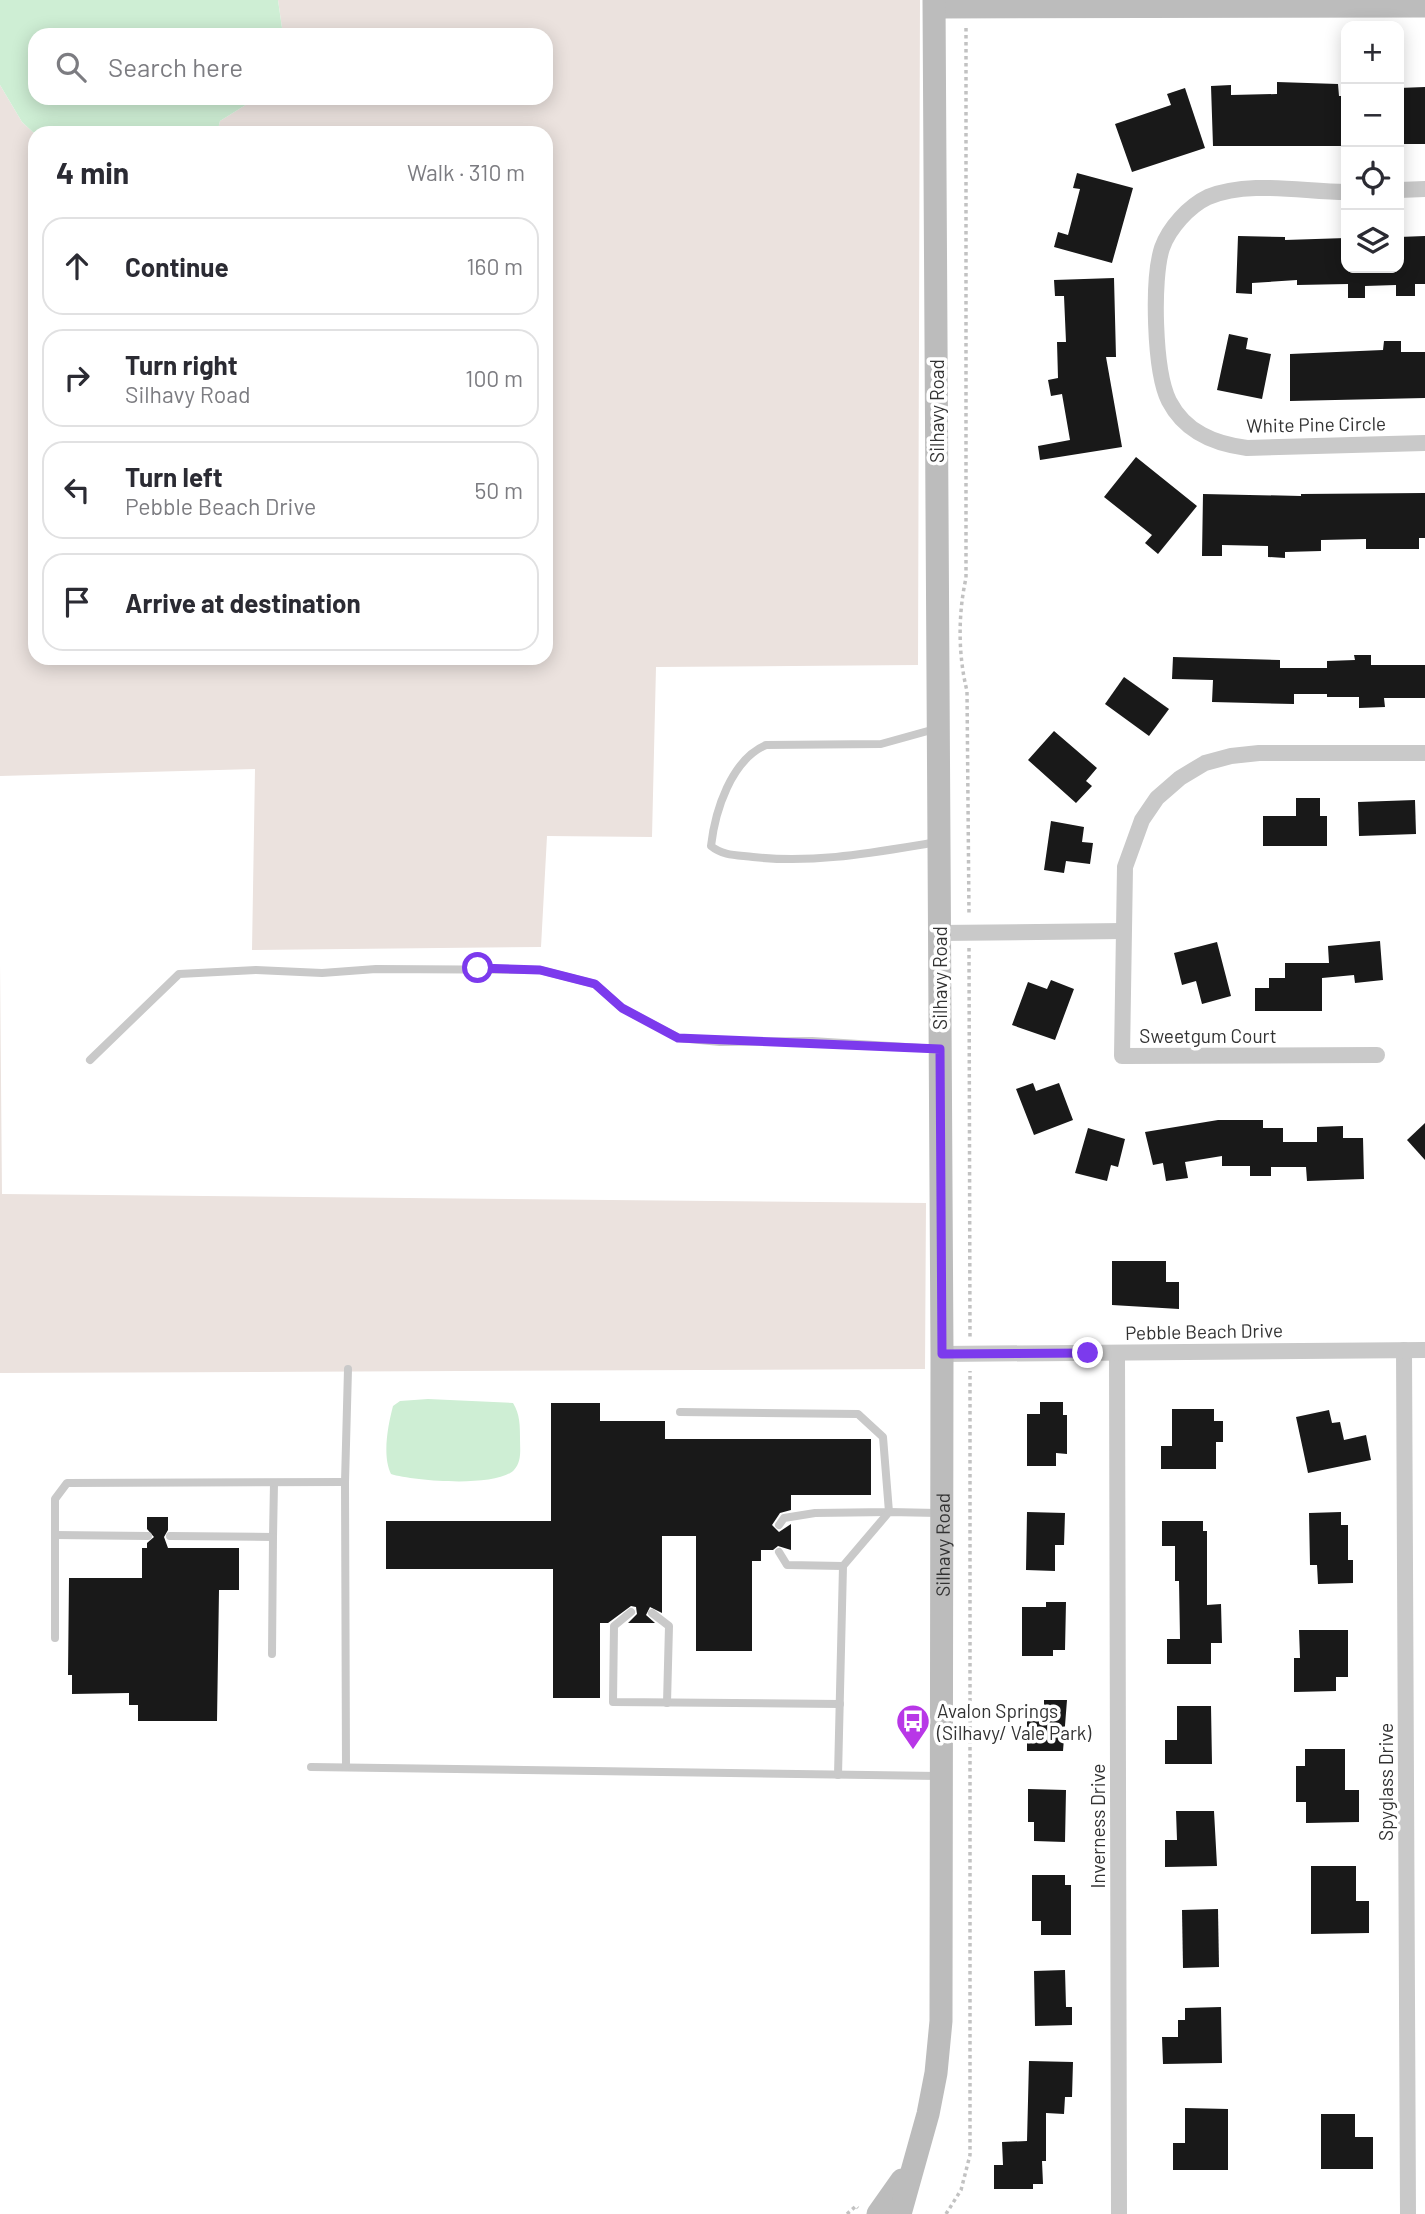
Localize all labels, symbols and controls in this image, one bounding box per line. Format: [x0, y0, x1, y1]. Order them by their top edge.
map controls [1341, 21, 1404, 273]
button: + [1341, 21, 1404, 84]
search box [28, 28, 553, 105]
icon: search [52, 48, 90, 86]
text: Search here [108, 51, 243, 82]
button: − [1341, 84, 1404, 147]
button: locate [1341, 147, 1404, 210]
text: 4 min [56, 154, 129, 190]
text: Walk · 310 m [407, 158, 525, 186]
button: layers [1341, 210, 1404, 273]
icon: ahead [58, 247, 96, 285]
text: Continue [125, 251, 229, 282]
text: 160 m [466, 252, 523, 280]
text: Turn right [125, 349, 238, 380]
icon: right [58, 359, 96, 397]
street label: Silhavy Road [925, 359, 948, 463]
text: 100 m [465, 364, 523, 392]
text: Silhavy Road [125, 380, 251, 408]
street label: White Pine Circle [1246, 411, 1386, 437]
text: Turn left [125, 461, 223, 492]
icon: left [58, 471, 96, 509]
text: 50 m [475, 476, 523, 504]
text: Pebble Beach Drive [125, 492, 316, 520]
icon: arrive [58, 583, 96, 621]
text: Arrive at destination [125, 587, 361, 618]
street label: Silhavy Road [928, 926, 951, 1030]
route start [462, 952, 493, 983]
street label: Sweetgum Court [1139, 1024, 1277, 1047]
street label: Pebble Beach Drive [1125, 1318, 1283, 1344]
route end [1072, 1337, 1103, 1368]
street label: Silhavy Road [930, 1493, 953, 1597]
place label: Avalon Springs (Silhavy/ Vale Park) [936, 1699, 1092, 1744]
bus stop icon: Avalon Springs (Silhavy/ Vale Park) [894, 1702, 932, 1751]
street label: Spyglass Drive [1374, 1723, 1397, 1841]
street label: Inverness Drive [1086, 1764, 1109, 1888]

